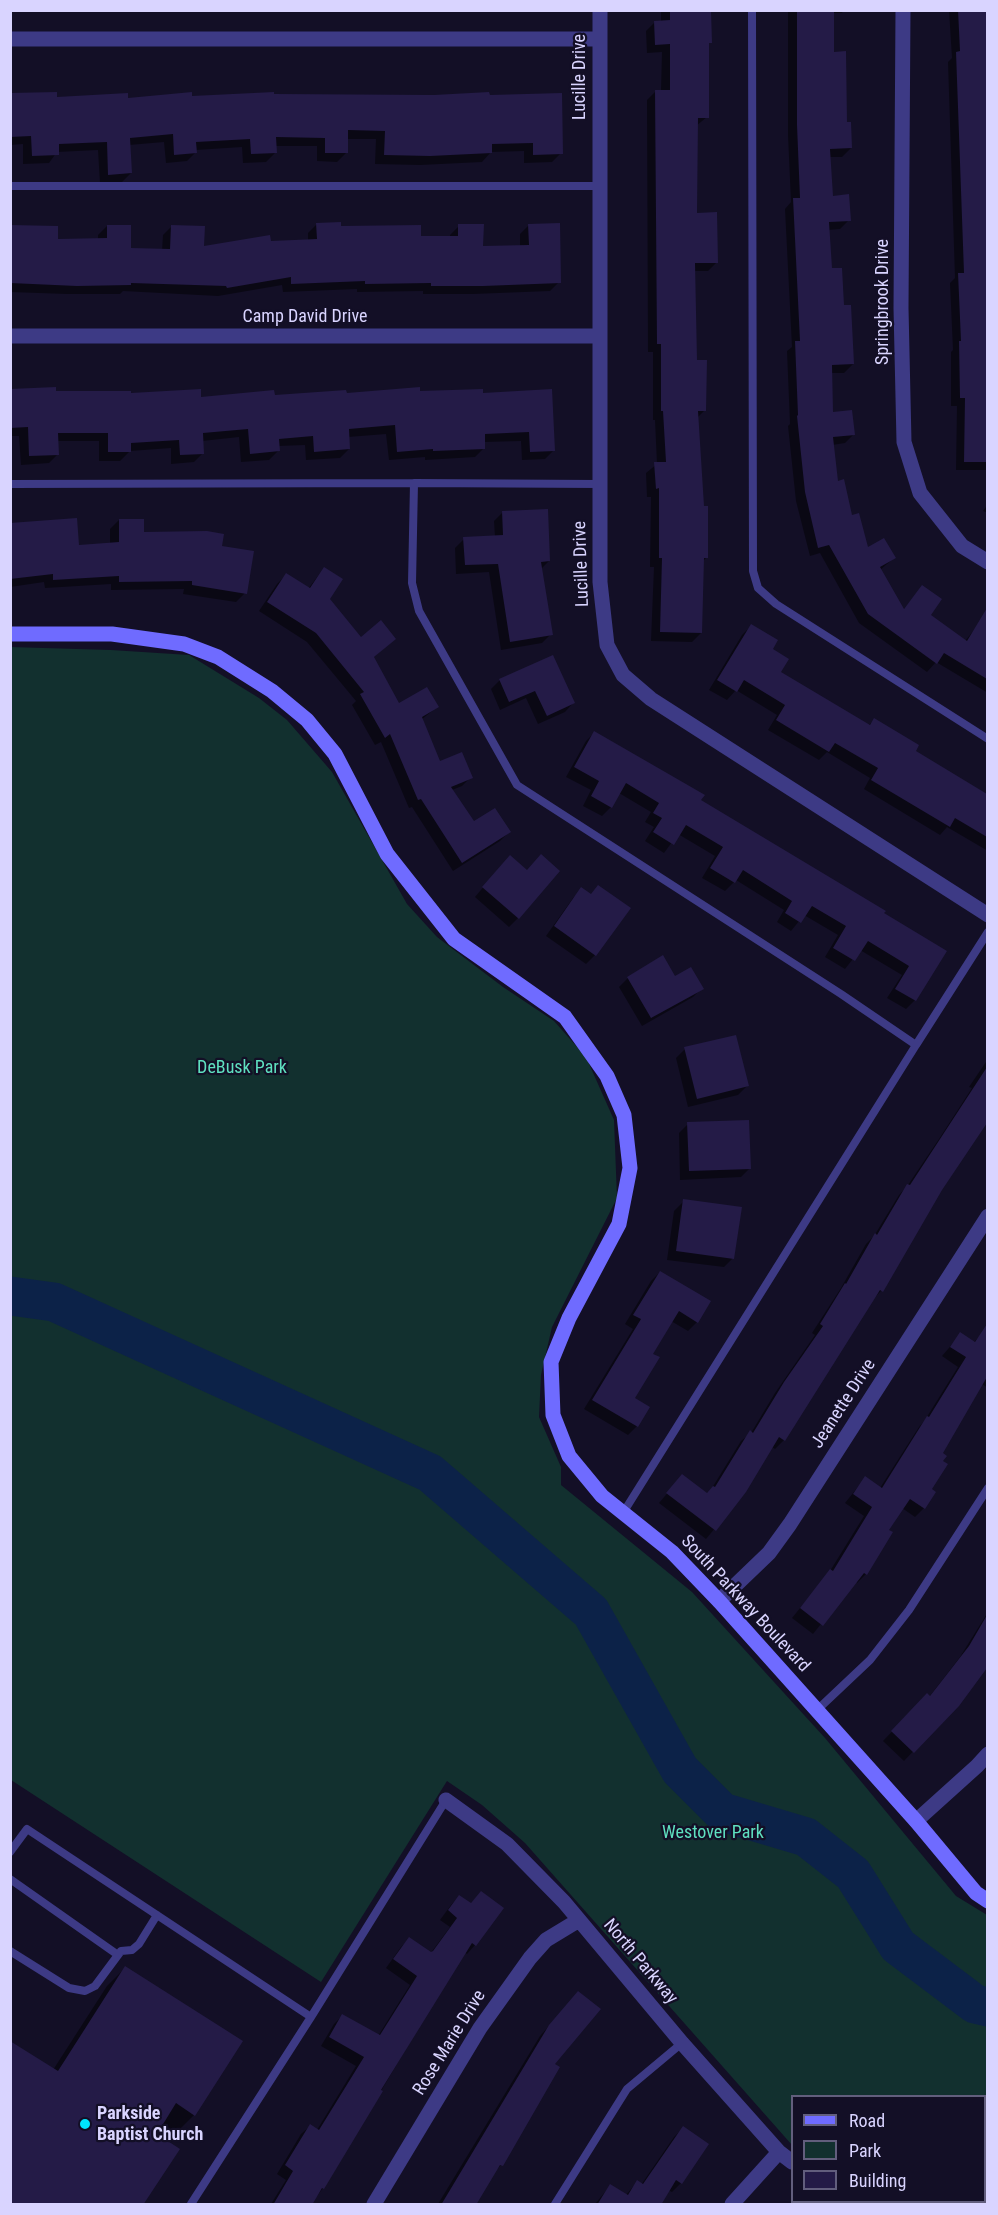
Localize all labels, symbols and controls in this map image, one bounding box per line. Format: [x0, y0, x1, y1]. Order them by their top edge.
street label: Lucille Drive [569, 34, 591, 120]
street label: Springbrook Drive [872, 239, 894, 365]
street label: Camp David Drive [243, 306, 367, 328]
street label: Lucille Drive [570, 521, 594, 607]
park label: DeBusk Park [197, 1057, 287, 1079]
street label: Jeanette Drive [807, 1355, 881, 1453]
street label: South Parkway Boulevard [676, 1531, 814, 1677]
park label: Westover Park [662, 1822, 764, 1844]
street label: North Parkway [598, 1915, 682, 2009]
street label: Rose Marie Drive [409, 1987, 491, 2099]
legend [791, 2095, 986, 2203]
place label: Parkside Baptist Church [97, 2103, 203, 2146]
text: Road [849, 2110, 885, 2131]
marker: Parkside Baptist Church [78, 2117, 92, 2131]
text: Park [849, 2140, 881, 2161]
text: Building [849, 2170, 906, 2191]

